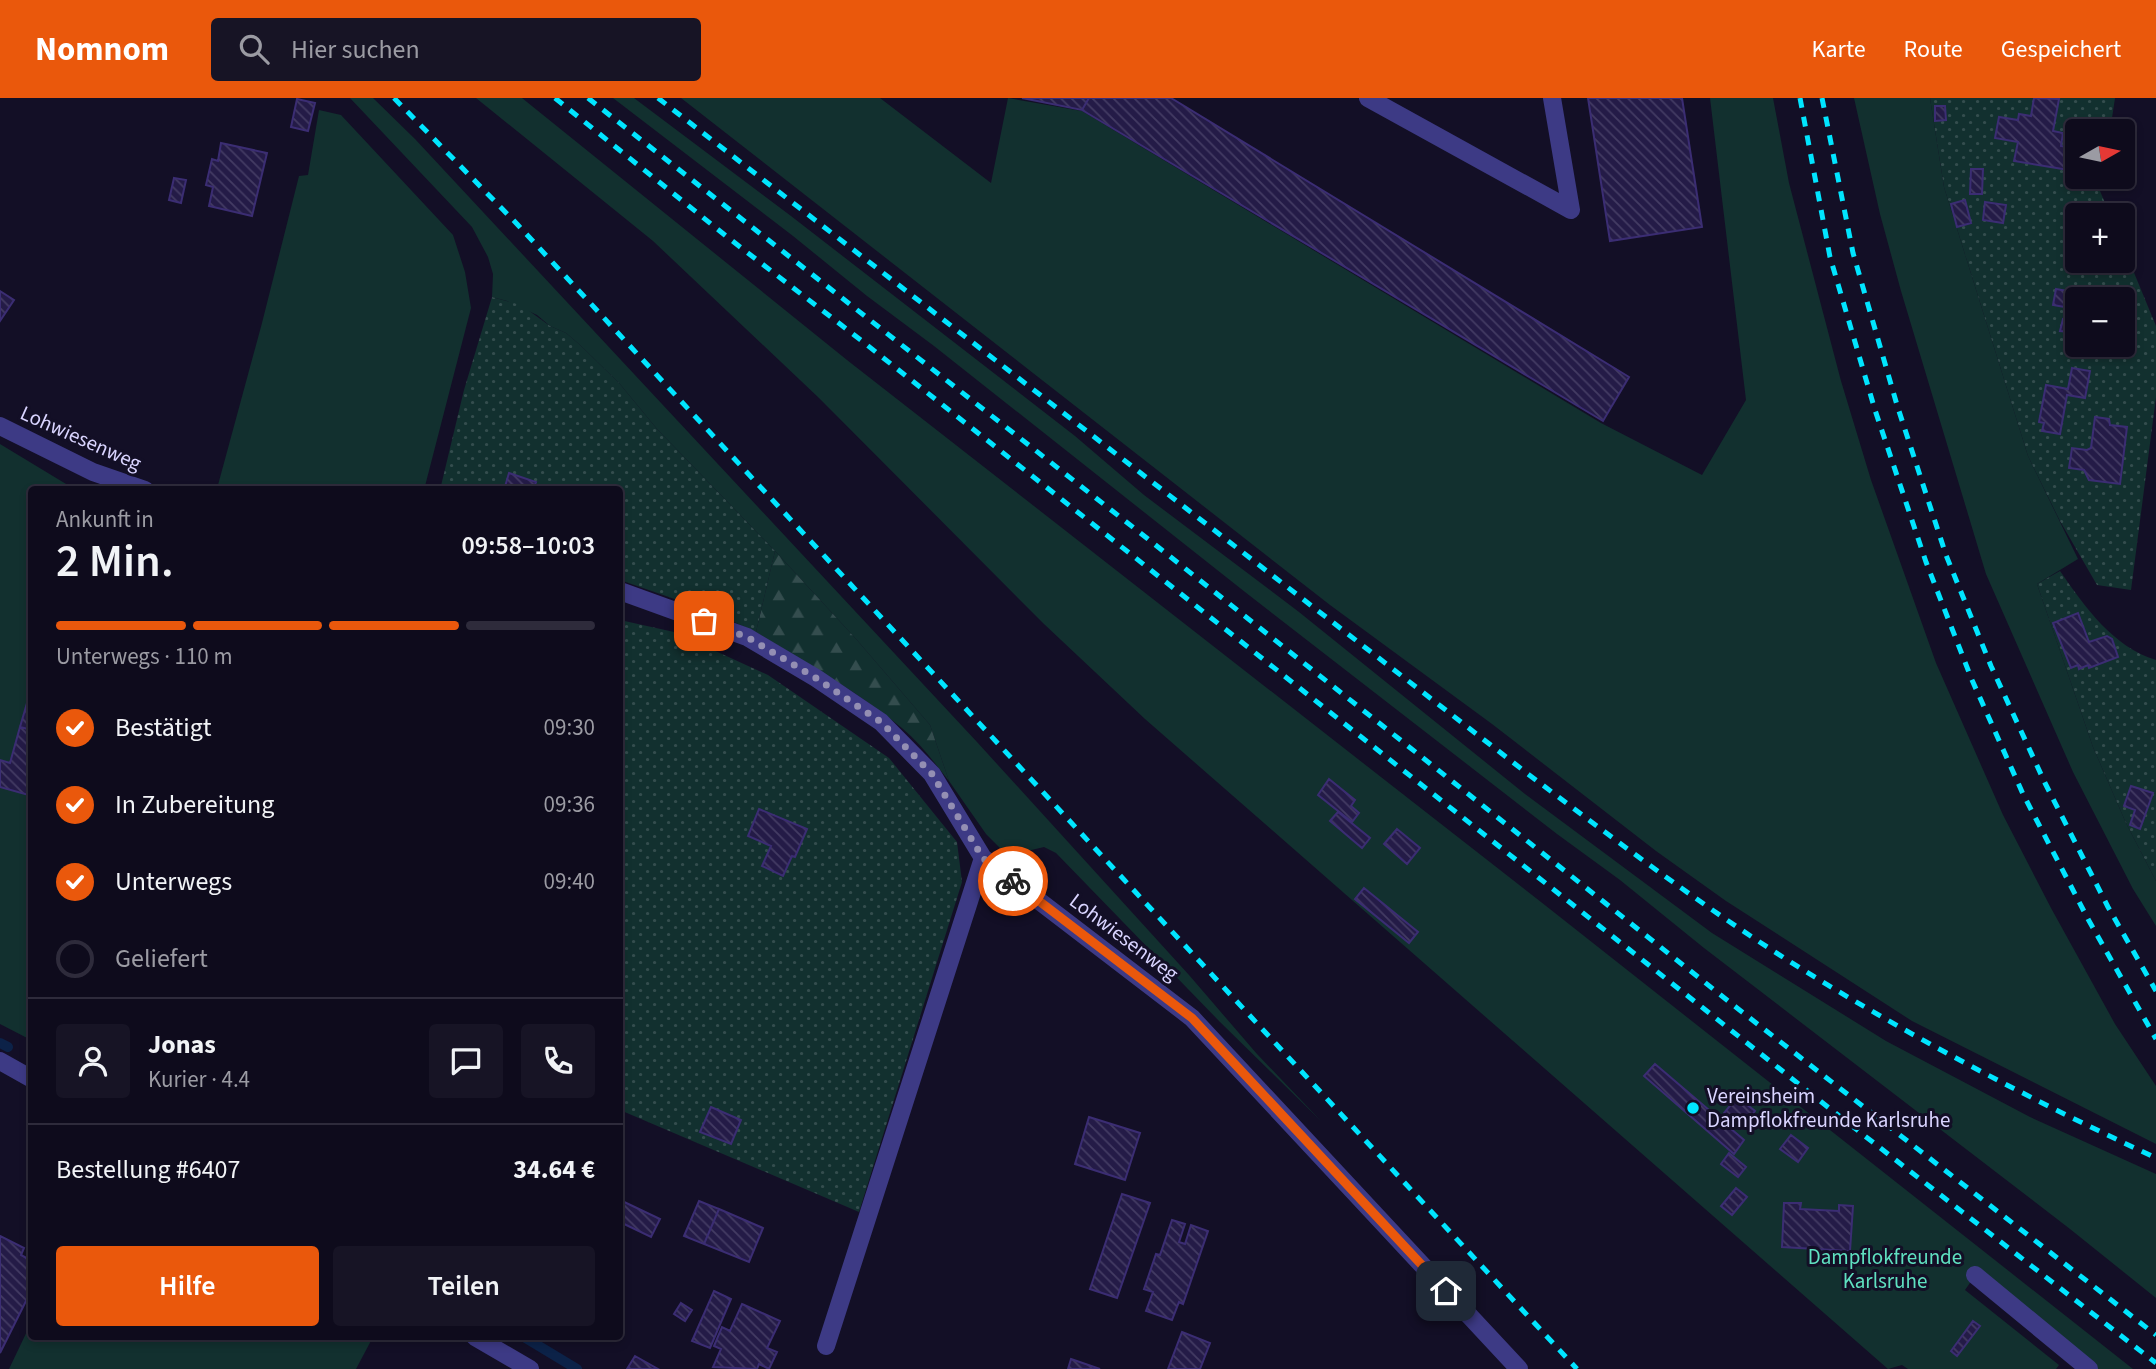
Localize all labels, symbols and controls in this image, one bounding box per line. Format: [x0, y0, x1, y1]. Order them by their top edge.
search box [211, 18, 701, 81]
text: Nomnom [35, 26, 169, 73]
icon: search [235, 30, 273, 68]
text: Hier suchen [291, 31, 420, 68]
text: Karte [1812, 32, 1866, 67]
text: Route [1904, 32, 1963, 67]
text: Gespeichert [2001, 32, 2121, 67]
north arrow [2065, 119, 2135, 189]
map controls [2065, 119, 2135, 357]
button: + [2065, 203, 2135, 273]
button: − [2065, 287, 2135, 357]
street label: Lohwiesenweg [16, 398, 147, 478]
text: Ankunft in [56, 503, 154, 536]
text: 09:58–10:03 [462, 527, 595, 564]
text: 2 Min. [56, 529, 174, 594]
pin [674, 591, 734, 651]
icon: bag [685, 602, 723, 640]
text: Unterwegs · 110 m [56, 640, 232, 673]
icon: check [56, 709, 94, 747]
text: Bestätigt [115, 709, 212, 746]
text: 09:30 [544, 711, 595, 744]
icon: check [56, 786, 94, 824]
text: In Zubereitung [115, 786, 274, 823]
text: 09:36 [544, 788, 595, 821]
courier [978, 846, 1048, 916]
icon: bike [994, 862, 1032, 900]
icon: check [56, 863, 94, 901]
text: Unterwegs [115, 863, 232, 900]
text: 09:40 [544, 865, 595, 898]
street label: Lohwiesenweg [1063, 886, 1185, 988]
text: Geliefert [115, 940, 208, 977]
button: person [56, 1024, 130, 1098]
button: chat [429, 1024, 503, 1098]
button: phone [521, 1024, 595, 1098]
text: Jonas [148, 1026, 216, 1063]
text: Kurier · 4.4 [148, 1063, 250, 1096]
place label: Vereinsheim Dampflokfreunde Karlsruhe [1707, 1081, 1950, 1135]
marker: Vereinsheim Dampflokfreunde Karlsruhe [1685, 1100, 1701, 1116]
text: Bestellung #6407 [56, 1151, 240, 1188]
text: 34.64 € [513, 1151, 595, 1188]
park label: Dampflokfreunde Karlsruhe [1808, 1242, 1962, 1296]
button: Hilfe [56, 1246, 319, 1326]
button: Teilen [333, 1246, 595, 1326]
pin [1416, 1261, 1476, 1321]
icon: home [1427, 1272, 1465, 1310]

